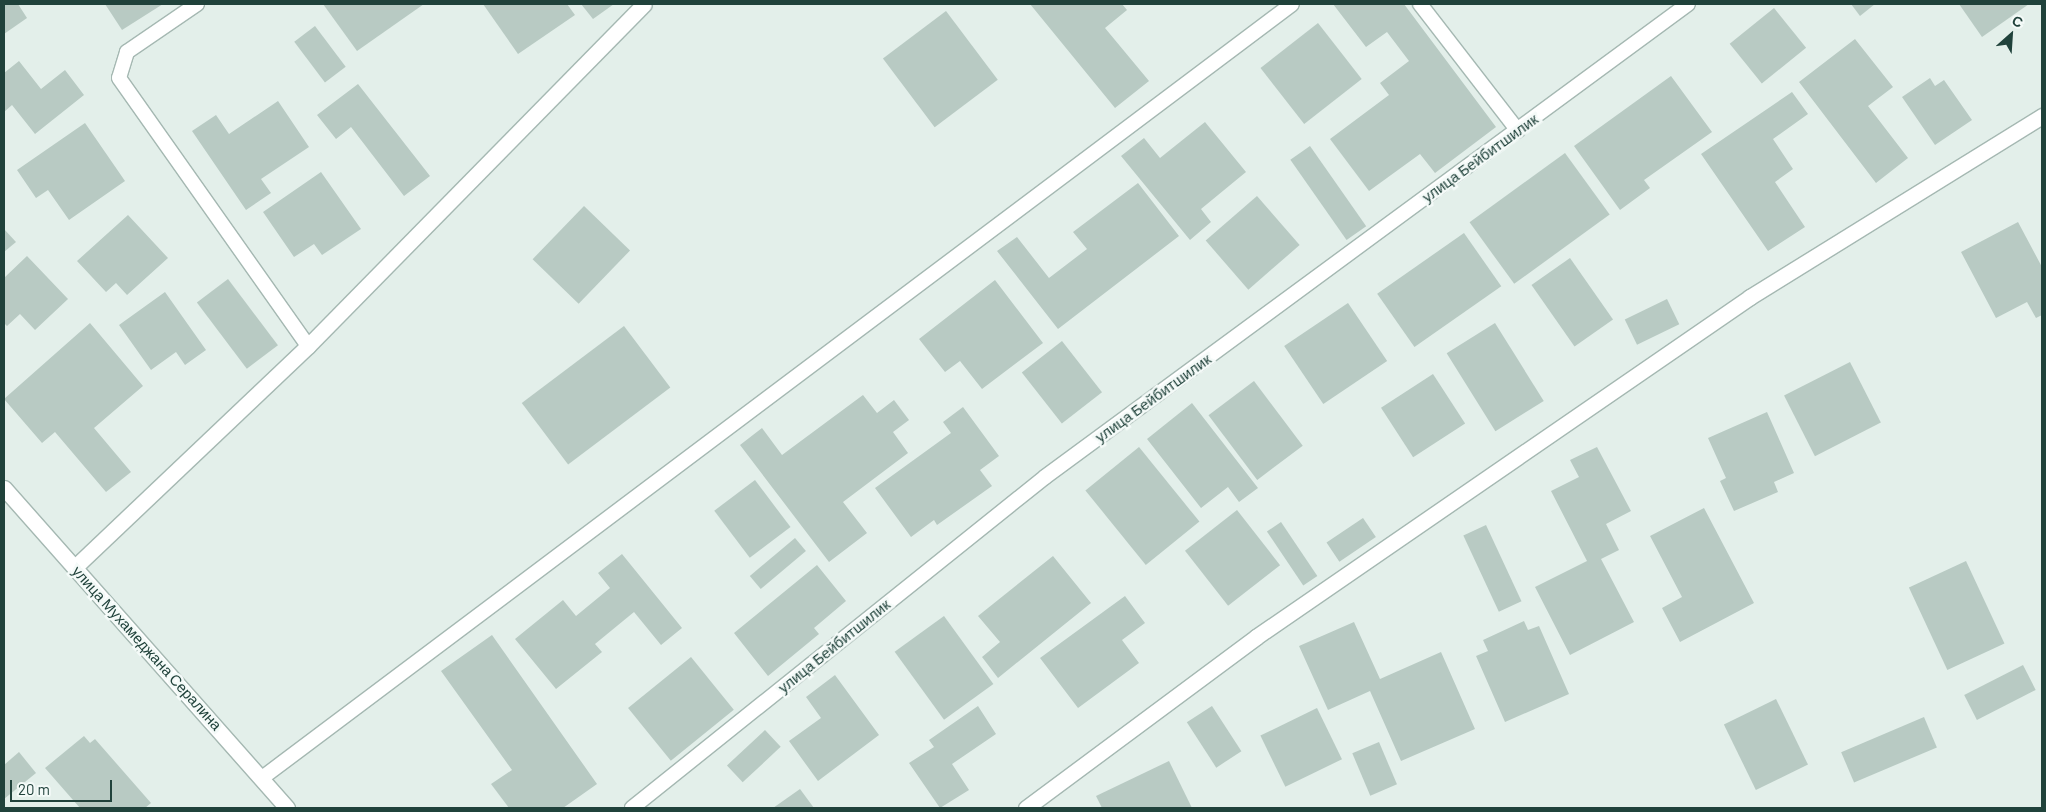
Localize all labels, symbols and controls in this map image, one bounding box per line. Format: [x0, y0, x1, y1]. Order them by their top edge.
north arrow [1986, 10, 2036, 60]
text: С [2010, 11, 2026, 31]
street label: улица Бейбитшилик [1419, 110, 1541, 206]
street label: улица Бейбитшилик [1092, 350, 1214, 446]
street label: улица Мухамеджана Сералина [68, 562, 226, 734]
street label: улица Бейбитшилик [774, 595, 894, 697]
scale bar [12, 770, 115, 802]
text: 20 m [18, 780, 50, 798]

